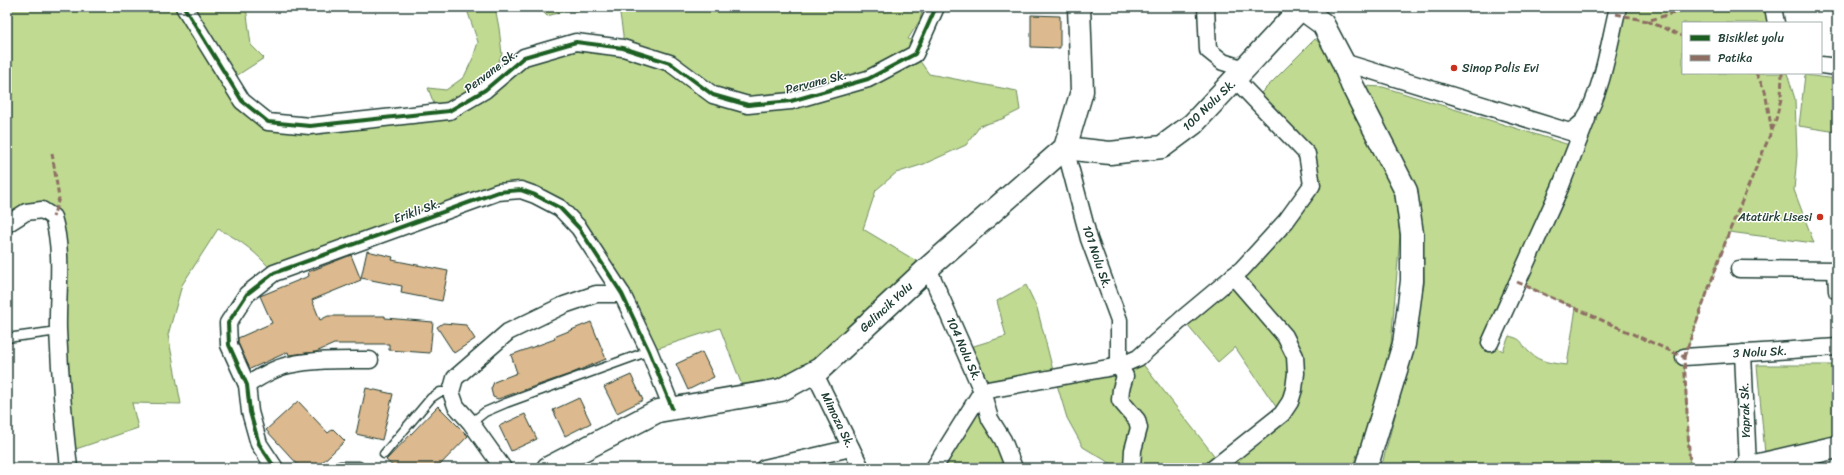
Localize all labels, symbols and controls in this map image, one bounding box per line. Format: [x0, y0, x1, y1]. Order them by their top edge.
legend [1682, 22, 1822, 74]
text: Bisiklet yolu [1718, 27, 1784, 49]
street label: Pervane Sk. [459, 43, 523, 99]
text: Patika [1718, 47, 1752, 69]
place label: Sinop Polis Evi [1462, 57, 1539, 79]
marker: Sinop Polis Evi [1449, 63, 1459, 73]
street label: Pervane Sk. [783, 64, 849, 100]
street label: 100 Nolu Sk. [1177, 73, 1241, 137]
street label: Erikli Sk. [390, 192, 444, 230]
place label: Atatürk Lisesi [1737, 206, 1813, 228]
marker: Atatürk Lisesi [1815, 212, 1825, 222]
street label: 101 Nolu Sk. [1076, 222, 1118, 292]
street label: Gelincik Yolu [854, 276, 918, 338]
street label: 104 Nolu Sk. [940, 313, 988, 385]
street label: 3 Nolu Sk. [1732, 340, 1788, 364]
street label: Yaprak Sk. [1733, 382, 1757, 438]
street label: Mimoza Sk. [815, 388, 861, 452]

